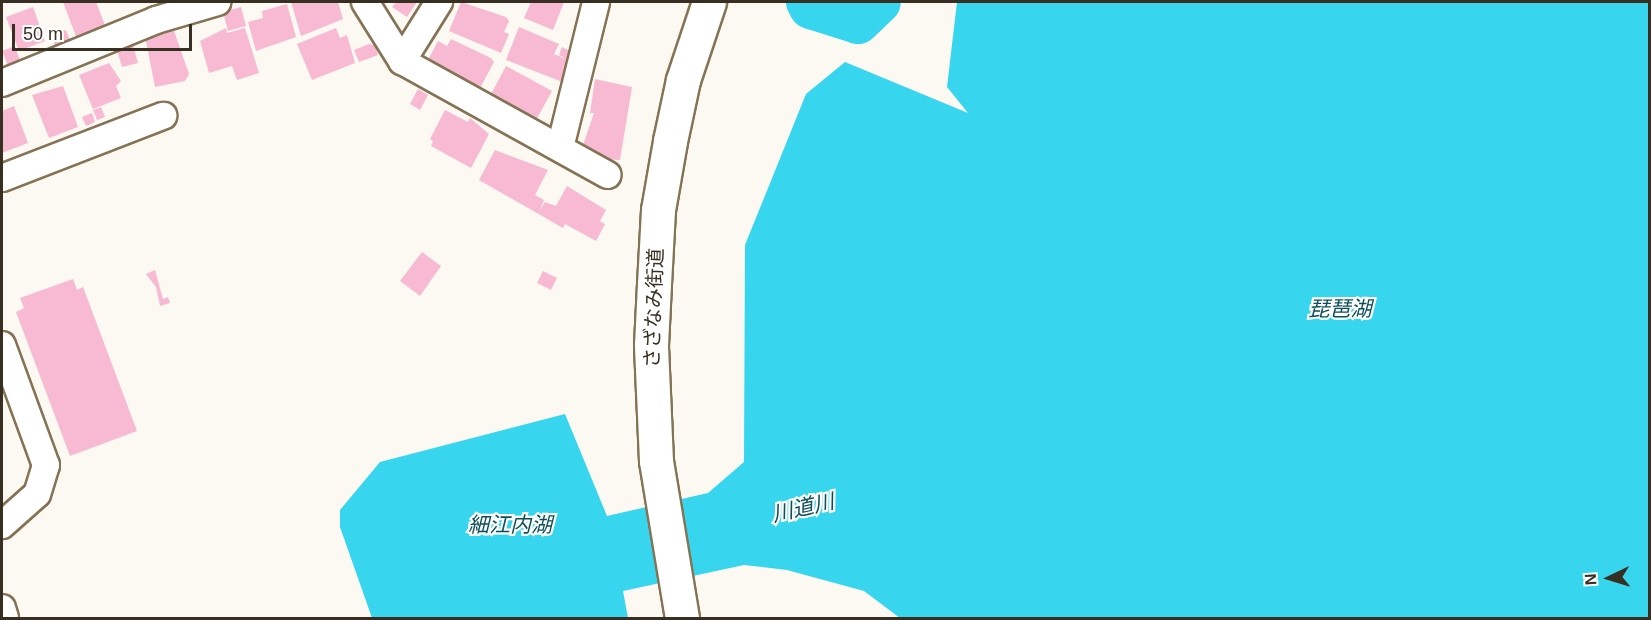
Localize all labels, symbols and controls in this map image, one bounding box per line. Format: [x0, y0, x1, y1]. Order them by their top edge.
scale bar [15, 12, 195, 50]
text: 50 m [23, 24, 63, 44]
street label: さざなみ街道 [640, 248, 668, 368]
water label: 琵琶湖 [1309, 296, 1371, 322]
water label: 川道川 [769, 489, 837, 527]
water label: 細江内湖 [468, 512, 552, 538]
north arrow [1579, 548, 1639, 608]
text: N [1582, 573, 1599, 586]

